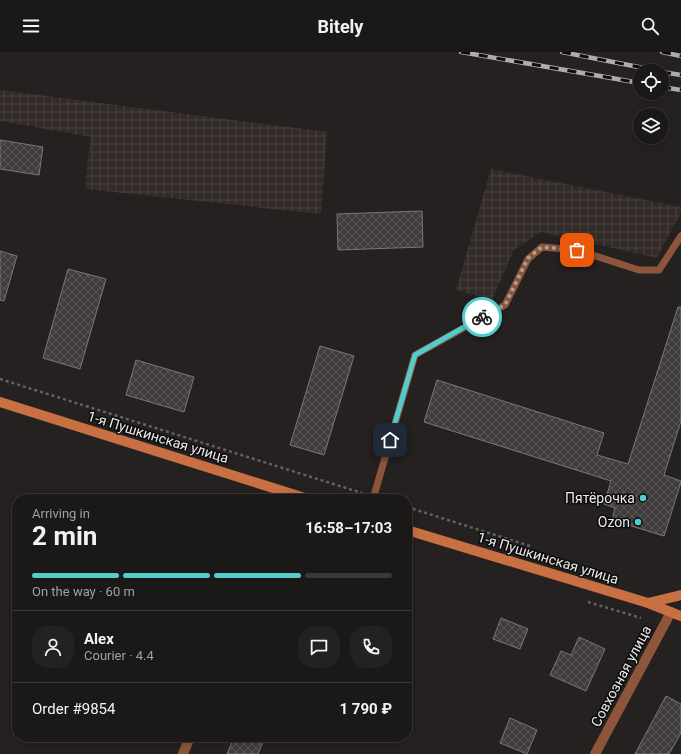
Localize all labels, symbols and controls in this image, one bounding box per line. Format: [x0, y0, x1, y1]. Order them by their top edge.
icon: menu [20, 15, 42, 37]
icon: search [639, 15, 661, 37]
text: Bitely [318, 16, 363, 37]
map controls [633, 64, 669, 144]
button: locate [633, 64, 669, 100]
button: layers [633, 108, 669, 144]
pin [560, 233, 594, 267]
icon: bag [566, 239, 588, 261]
courier [462, 297, 502, 337]
icon: bike [471, 306, 493, 328]
street label: 1-я Пушкинская улица [86, 408, 230, 466]
pin [373, 423, 407, 457]
icon: home [379, 429, 401, 451]
place label: Пятёрочка [565, 490, 635, 506]
marker: Пятёрочка [638, 493, 648, 503]
text: Arriving in [32, 506, 90, 521]
place label: Ozon [598, 514, 630, 530]
marker: Ozon [633, 517, 643, 527]
text: 16:58–17:03 [305, 519, 392, 537]
text: 2 min [32, 521, 97, 551]
street label: 1-я Пушкинская улица [476, 529, 620, 587]
text: On the way · 60 m [32, 584, 135, 599]
street label: Совхозная улица [588, 623, 654, 729]
button: person [32, 626, 74, 668]
button: chat [298, 626, 340, 668]
button: phone [350, 626, 392, 668]
text: Alex [84, 630, 114, 648]
text: Courier · 4.4 [84, 648, 154, 663]
text: Order #9854 [32, 700, 115, 718]
text: 1 790 ₽ [340, 700, 392, 718]

